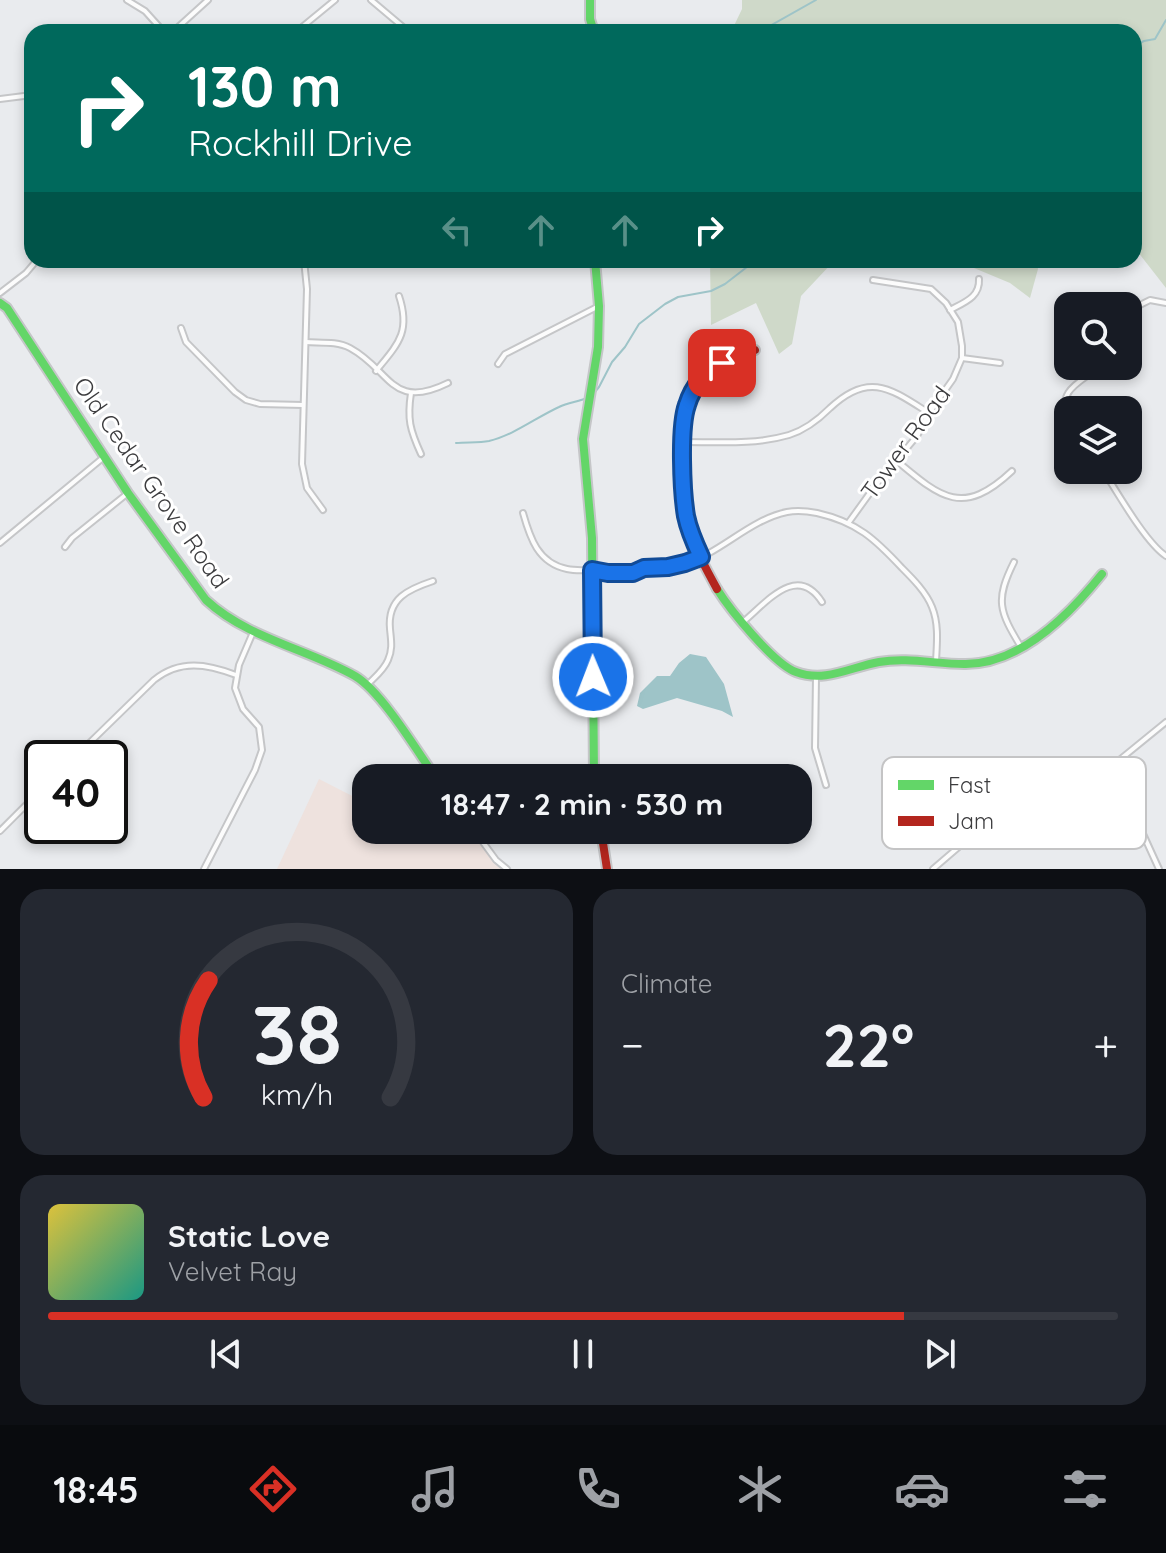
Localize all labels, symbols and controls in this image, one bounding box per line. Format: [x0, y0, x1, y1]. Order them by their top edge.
text: 130 m [188, 51, 342, 121]
icon: right [56, 56, 160, 160]
text: Rockhill Drive [188, 120, 413, 165]
icon: left [435, 208, 479, 252]
icon: ahead [519, 208, 563, 252]
icon: ahead [603, 208, 647, 252]
icon: right [687, 208, 731, 252]
map controls [1054, 292, 1142, 484]
button: search [1054, 292, 1142, 380]
pin [688, 329, 756, 397]
icon: arrive [700, 341, 744, 385]
street label: Old Cedar Grove Road [68, 371, 236, 594]
street label: Tower Road [854, 380, 956, 505]
button: layers [1054, 396, 1142, 484]
position arrow [551, 635, 635, 719]
speed limit sign: 40 [24, 740, 128, 844]
legend [882, 757, 1146, 849]
text: Fast [948, 771, 991, 799]
text: 18:47 · 2 min · 530 m [441, 785, 723, 823]
text: Jam [948, 807, 994, 835]
text: Climate [621, 967, 712, 1000]
text: 38 [251, 981, 342, 1085]
text: 22° [823, 1007, 914, 1082]
text: − [621, 1017, 644, 1072]
text: + [1093, 1017, 1118, 1072]
text: km/h [260, 1076, 333, 1112]
text: Static Love [168, 1217, 330, 1255]
text: Velvet Ray [168, 1255, 297, 1288]
icon: previous [204, 1332, 248, 1376]
icon: pause [561, 1332, 605, 1376]
icon: next [918, 1332, 962, 1376]
icon: directions [245, 1461, 301, 1517]
icon: music [407, 1461, 463, 1517]
icon: phone [570, 1461, 626, 1517]
icon: climate [732, 1461, 788, 1517]
icon: car [894, 1461, 950, 1517]
icon: filters [1057, 1461, 1113, 1517]
text: 18:45 [53, 1467, 139, 1512]

